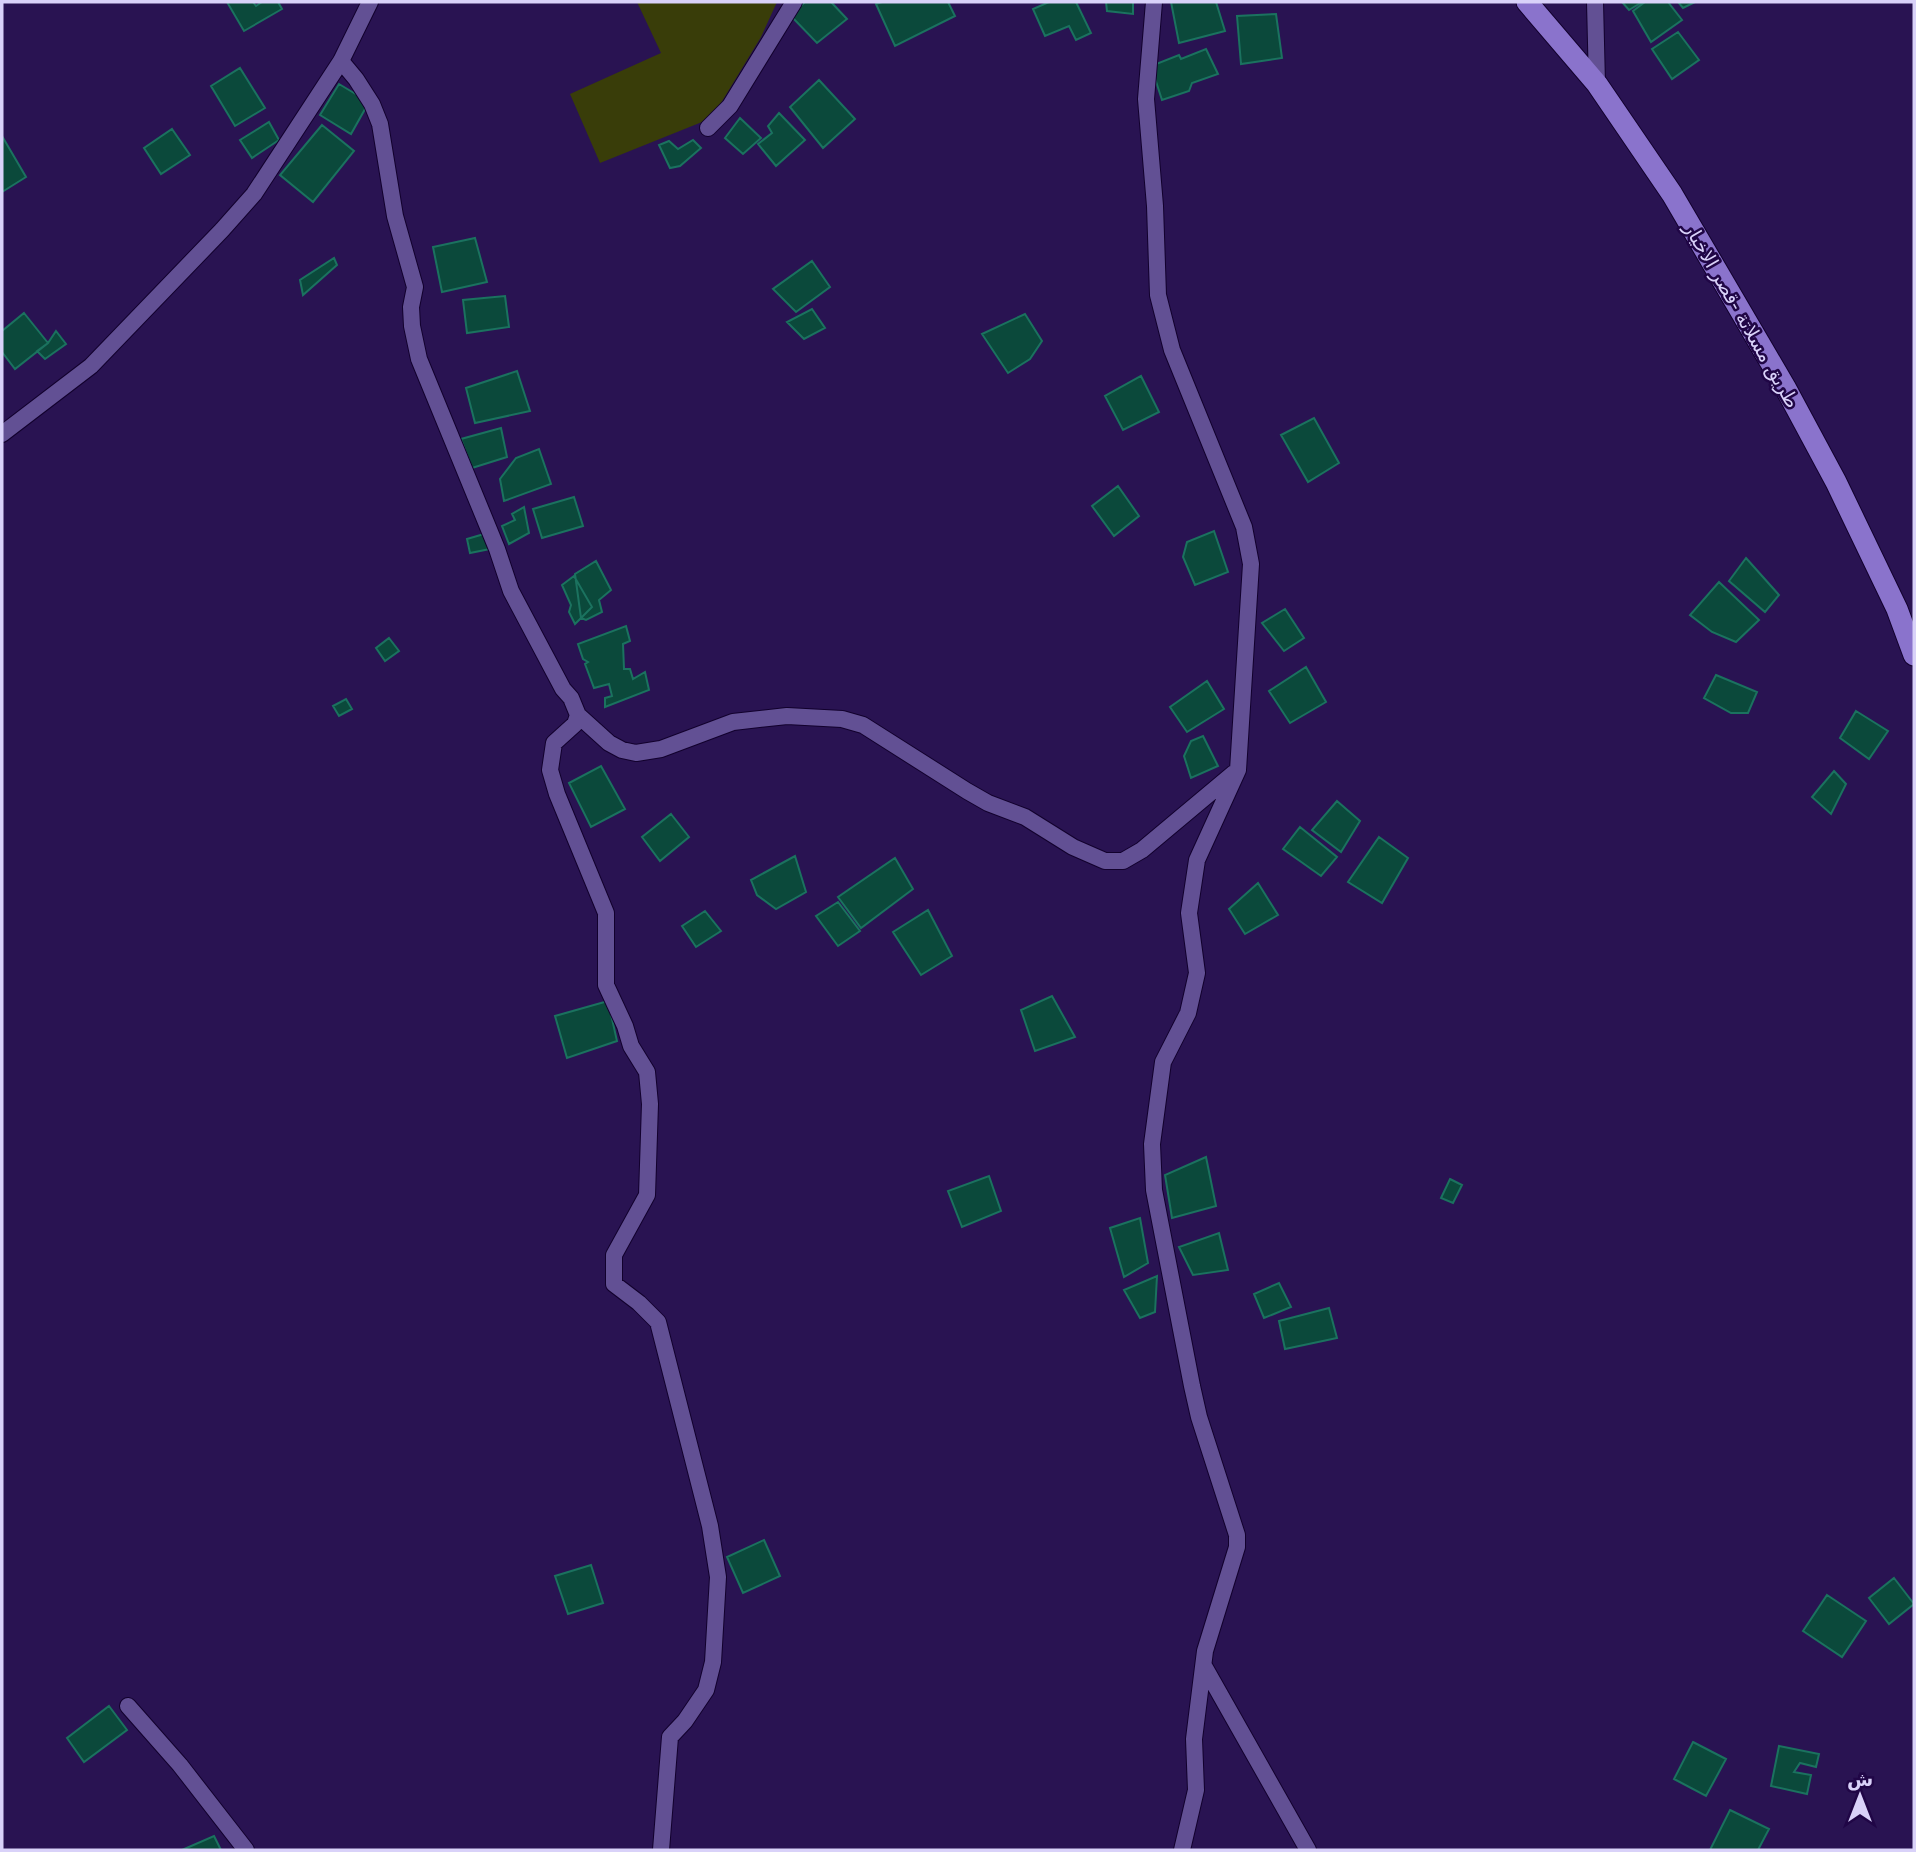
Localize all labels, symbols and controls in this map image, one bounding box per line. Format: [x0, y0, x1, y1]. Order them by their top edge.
street label: طريق مسلاتة -قصر الاخيار [1679, 218, 1804, 412]
north arrow [1825, 1761, 1895, 1831]
text: ش [1847, 1768, 1873, 1791]

